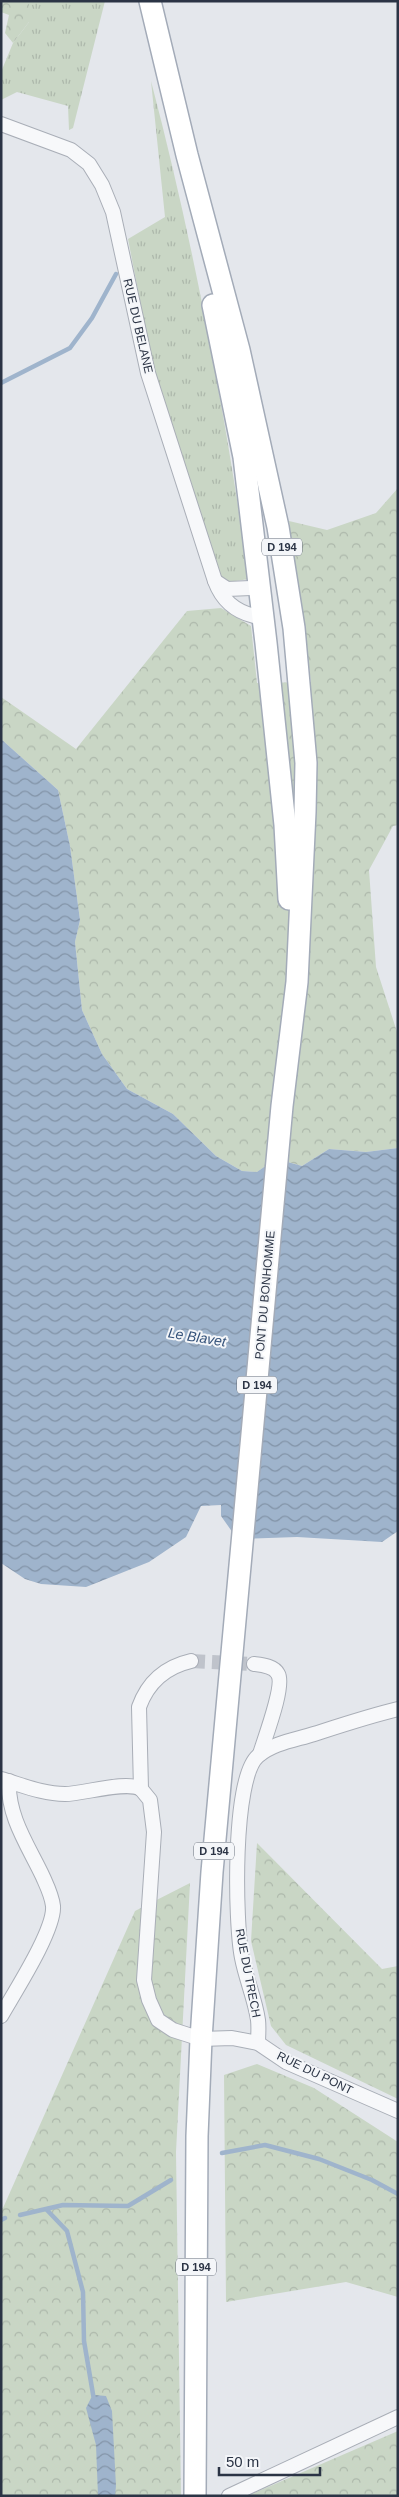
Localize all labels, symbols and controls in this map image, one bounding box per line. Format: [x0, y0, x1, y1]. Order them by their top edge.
street label: RUE DU BELANE [120, 277, 156, 375]
road number: D 194 [262, 538, 302, 556]
street label: PONT DU BONHOMME [252, 1230, 278, 1360]
water label: Le Blavet [167, 1325, 228, 1350]
road number: D 194 [237, 1376, 277, 1394]
road number: D 194 [194, 1842, 234, 1860]
street label: RUE DU TRECH [232, 1927, 264, 2019]
street label: RUE DU PONT [275, 2049, 356, 2098]
road number: D 194 [176, 2258, 216, 2276]
scale bar [219, 2444, 320, 2476]
text: 50 m [226, 2453, 259, 2470]

